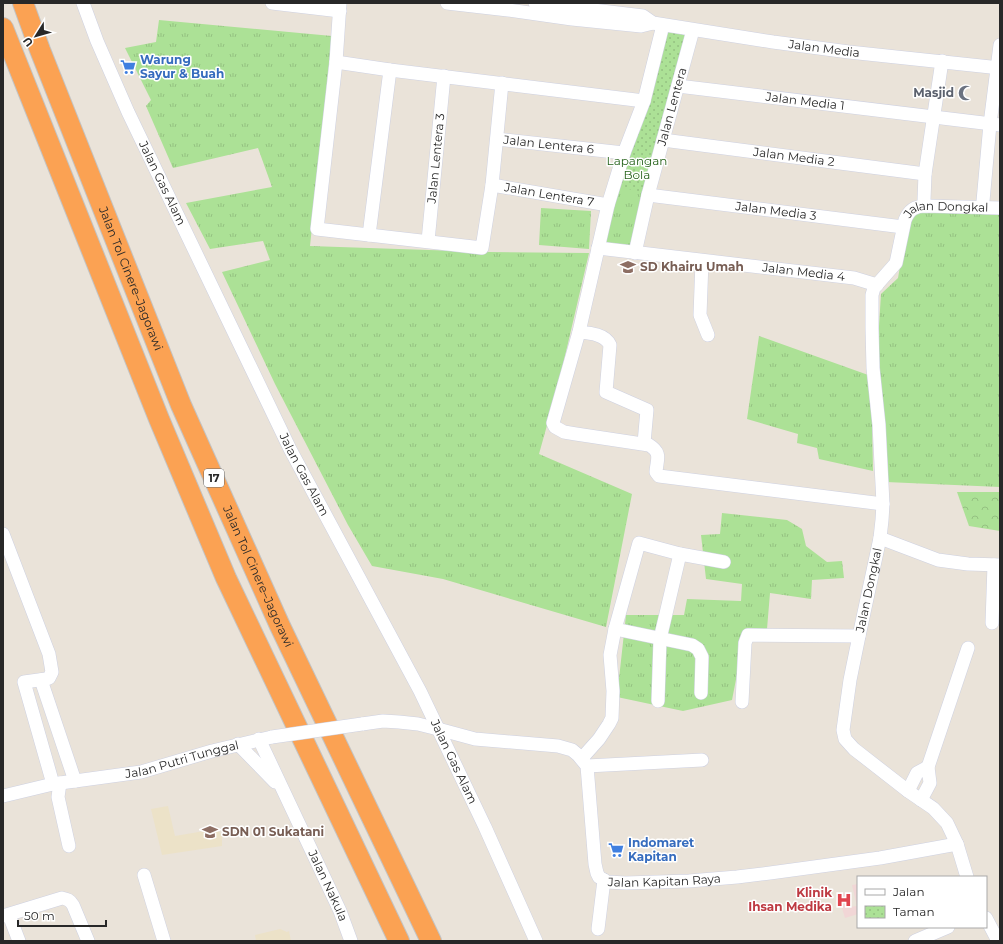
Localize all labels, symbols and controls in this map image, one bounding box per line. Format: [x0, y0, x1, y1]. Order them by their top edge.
north arrow [16, 16, 56, 56]
text: U [20, 34, 36, 50]
street label: Jalan Media [787, 36, 861, 60]
place label: Warung Sayur & Buah [140, 52, 224, 81]
supermarket icon: Warung Sayur & Buah [119, 58, 137, 76]
street label: Jalan Lentera [654, 66, 689, 148]
mosque icon: Masjid [957, 84, 975, 102]
place label: Masjid [913, 85, 954, 100]
street label: Jalan Media 1 [764, 89, 845, 113]
street label: Jalan Lentera 3 [424, 112, 447, 205]
street label: Jalan Lentera 6 [502, 132, 595, 157]
street label: Jalan Gas Alam [136, 138, 189, 228]
street label: Jalan Media 2 [751, 144, 836, 169]
park label: Lapangan Bola [607, 153, 667, 182]
street label: Jalan Lentera 7 [502, 179, 595, 209]
street label: Jalan Media 3 [734, 198, 818, 223]
street label: Jalan Dongkal [899, 198, 989, 221]
street label: Jalan Tol Cinere–Jagorawi [96, 203, 167, 353]
school or university icon: SD Khairu Umah [619, 258, 637, 276]
place label: SD Khairu Umah [640, 259, 744, 274]
street label: Jalan Media 4 [761, 259, 846, 284]
street label: Jalan Gas Alam [276, 430, 333, 518]
road number: 17 [204, 469, 224, 487]
street label: Jalan Tol Cinere–Jagorawi [220, 502, 297, 650]
street label: Jalan Dongkal [852, 546, 885, 634]
street label: Jalan Gas Alam [427, 716, 481, 806]
street label: Jalan Putri Tunggal [123, 737, 240, 781]
school or university icon: SDN 01 Sukatani [201, 823, 219, 841]
place label: SDN 01 Sukatani [222, 824, 324, 839]
place label: Indomaret Kapitan [628, 835, 695, 864]
supermarket icon: Indomaret Kapitan [607, 841, 625, 859]
street label: Jalan Nakula [305, 846, 351, 923]
street label: Jalan Kapitan Raya [606, 870, 721, 890]
legend [857, 876, 987, 928]
text: Jalan [892, 884, 925, 899]
place label: Klinik Ihsan Medika [748, 885, 832, 914]
hospital icon: Klinik Ihsan Medika [835, 891, 853, 909]
scale bar [18, 902, 106, 928]
text: Taman [893, 904, 935, 919]
text: 50 m [24, 908, 55, 923]

